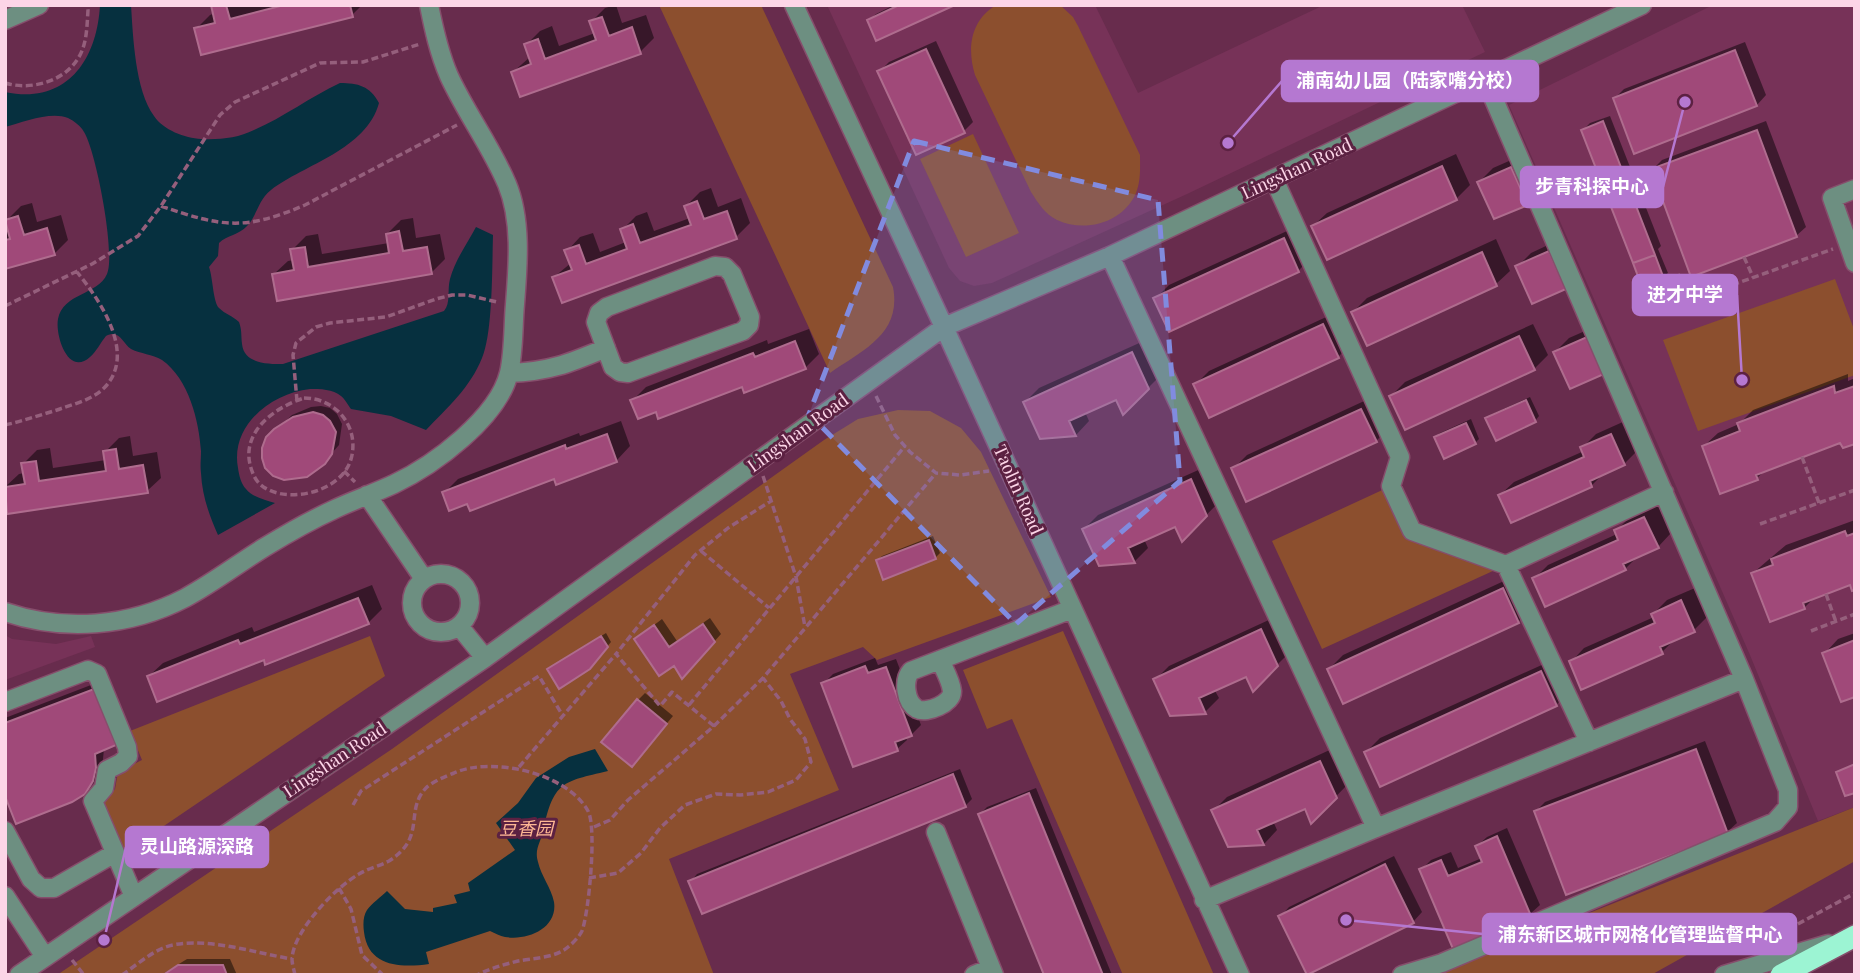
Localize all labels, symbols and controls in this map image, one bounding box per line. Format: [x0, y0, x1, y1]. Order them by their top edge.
callout: 浦南幼儿园（陆家嘴分校） [1282, 61, 1538, 101]
text: 浦南幼儿园（陆家嘴分校） [1296, 66, 1524, 92]
street label: Lingshan Road [1237, 132, 1356, 204]
callout: 步青科探中心 [1521, 167, 1663, 207]
text: 步青科探中心 [1535, 172, 1649, 198]
callout: 进才中学 [1633, 275, 1737, 315]
text: 进才中学 [1647, 280, 1723, 306]
street label: Lingshan Road [742, 387, 853, 477]
street label: Taolin Road [988, 441, 1050, 539]
street label: Lingshan Road [278, 715, 391, 803]
park label: 豆香园 [499, 816, 556, 840]
callout: 灵山路源深路 [126, 827, 268, 867]
text: 灵山路源深路 [140, 832, 254, 858]
callout: 浦东新区城市网格化管理监督中心 [1483, 914, 1796, 954]
text: 浦东新区城市网格化管理监督中心 [1497, 920, 1783, 946]

